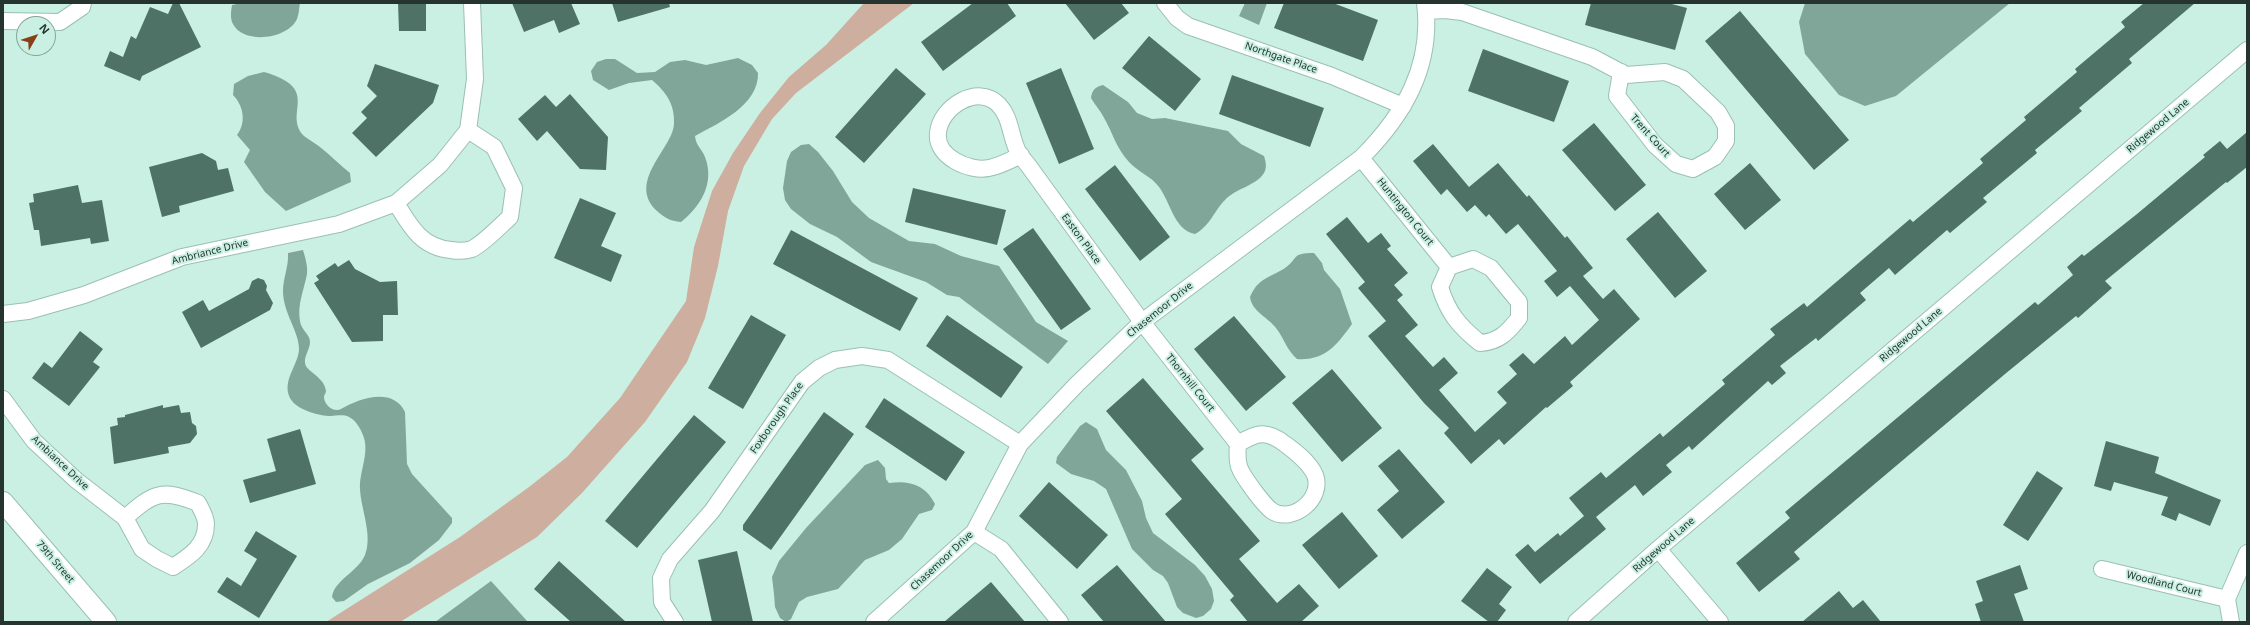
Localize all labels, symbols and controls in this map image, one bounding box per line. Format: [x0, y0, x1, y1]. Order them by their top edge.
north arrow [16, 16, 56, 56]
text: N [36, 21, 54, 37]
street label: Northgate Place [1243, 40, 1319, 76]
street label: Ridgewood Lane [2124, 96, 2192, 156]
street label: Trent Court [1628, 112, 1672, 160]
street label: Huntington Court [1374, 176, 1436, 248]
street label: Easton Place [1059, 212, 1103, 266]
street label: Ambriance Drive [171, 237, 249, 267]
street label: Chasemoor Drive [1125, 280, 1195, 340]
street label: Ridgewood Lane [1877, 305, 1945, 365]
street label: Thornhill Court [1163, 352, 1217, 414]
street label: Foxborough Place [748, 380, 806, 456]
street label: Ambiance Drive [29, 433, 91, 493]
street label: Ridgewood Lane [1631, 515, 1697, 575]
street label: Chasemoor Drive [908, 529, 976, 593]
street label: 79th Street [33, 539, 77, 585]
street label: Woodland Court [2125, 569, 2203, 599]

